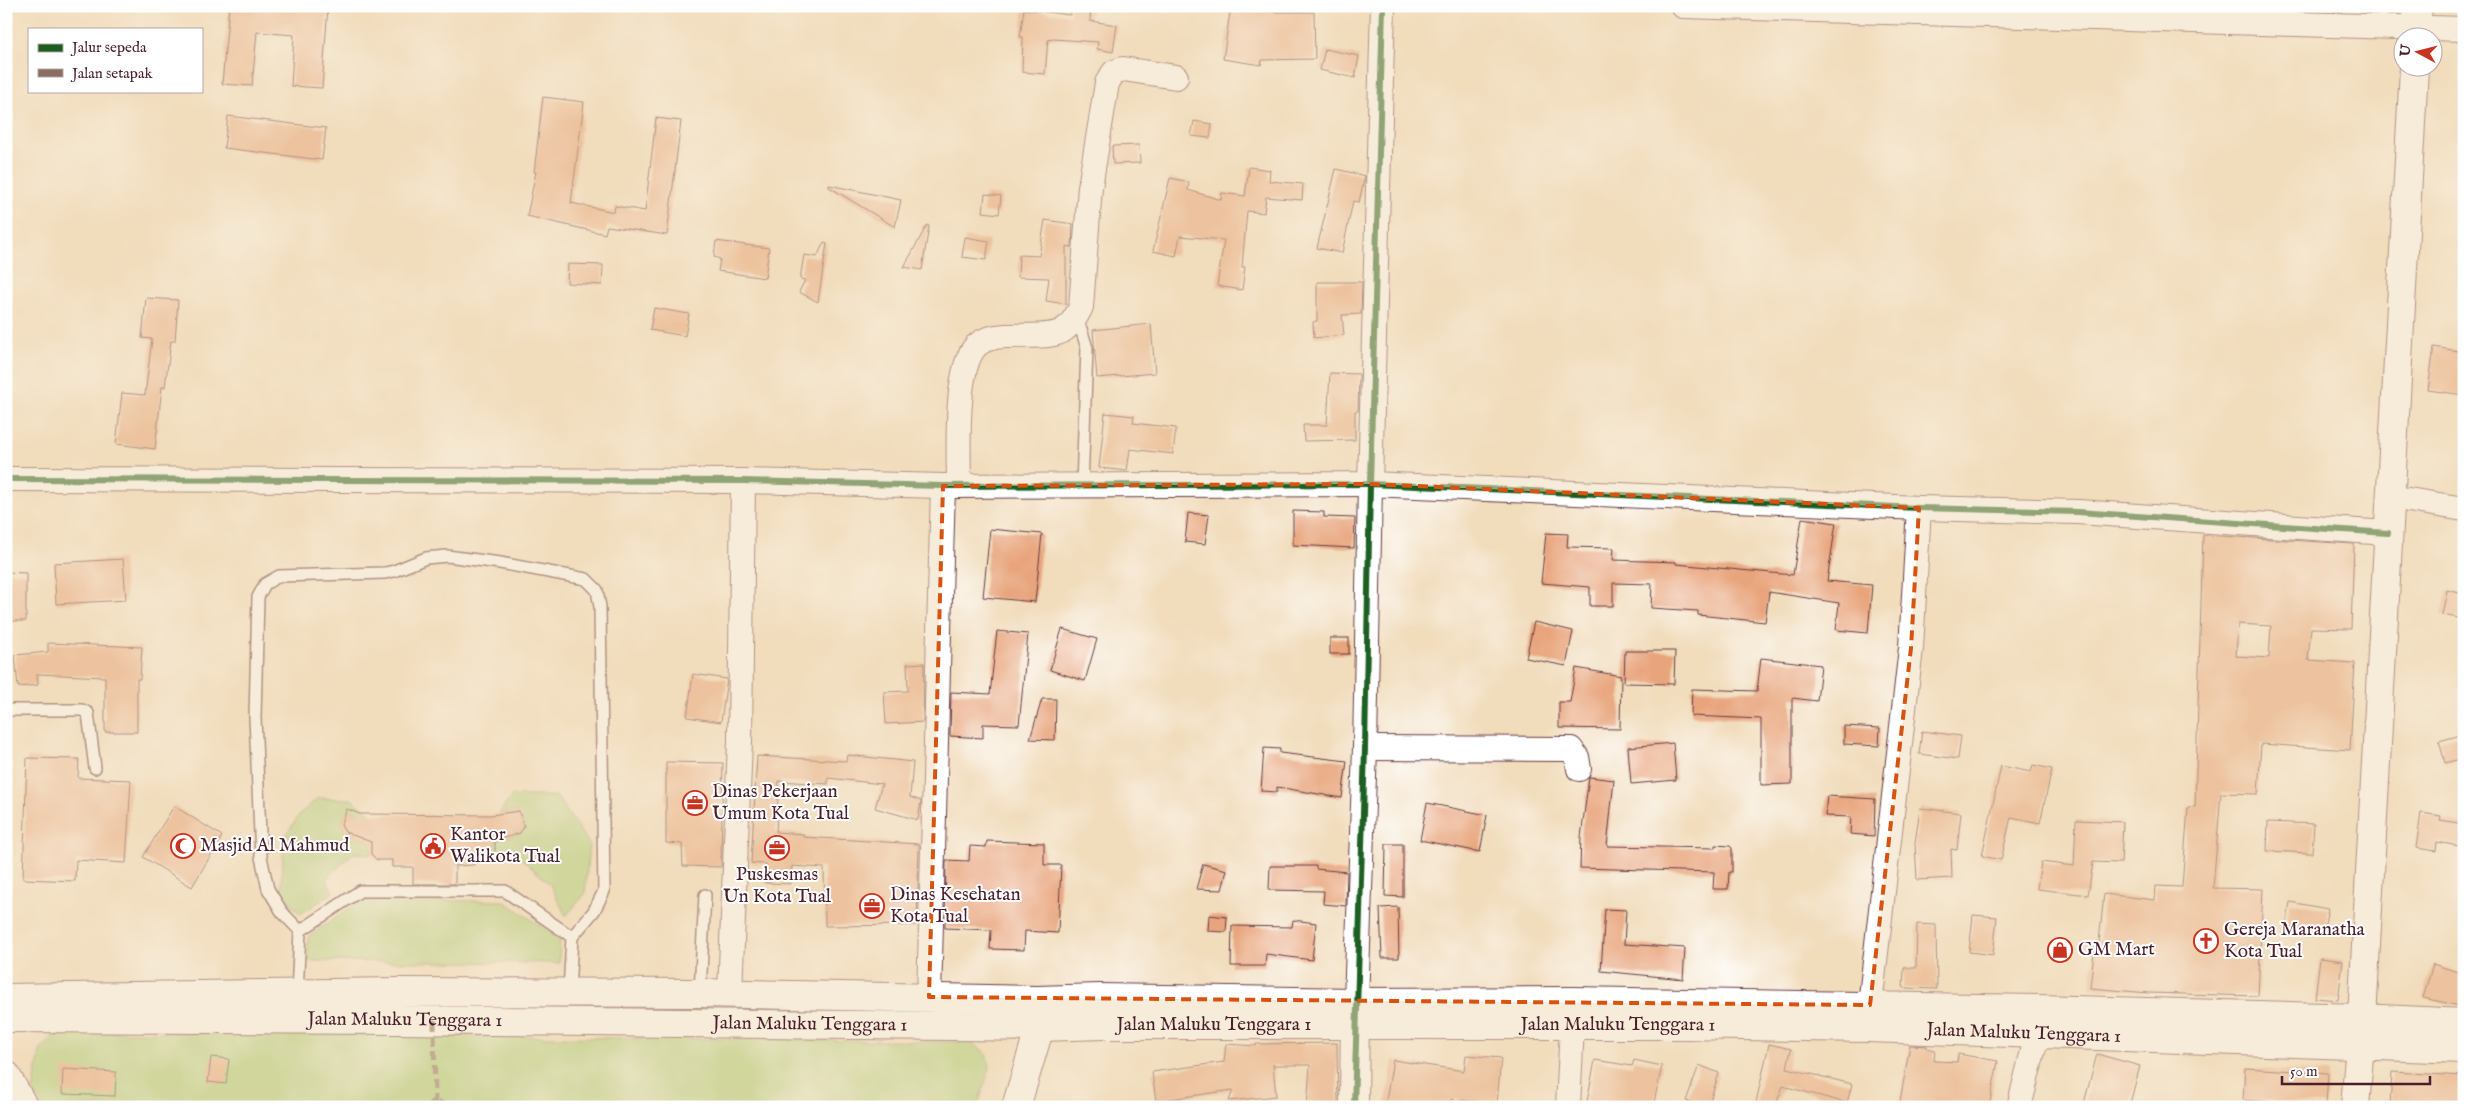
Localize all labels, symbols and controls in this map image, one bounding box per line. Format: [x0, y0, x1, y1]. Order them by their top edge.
legend [28, 28, 202, 92]
north arrow [2392, 28, 2442, 78]
text: Jalur sepeda [70, 38, 147, 57]
text: U [2396, 42, 2416, 59]
text: Jalan setapak [70, 64, 153, 83]
place label: Dinas Pekerjaan Umum Kota Tual [712, 780, 850, 826]
office icon: Dinas Pekerjaan Umum Kota Tual [682, 790, 708, 816]
place label: Kantor Walikota Tual [450, 823, 561, 869]
mosque icon: Masjid Al Mahmud [170, 833, 196, 859]
public building icon: Kantor Walikota Tual [420, 833, 446, 859]
place label: Masjid Al Mahmud [200, 834, 350, 858]
office icon: Puskesmas Un Kota Tual [764, 835, 790, 861]
place label: Puskesmas Un Kota Tual [723, 863, 832, 909]
place label: Dinas Kesehatan Kota Tual [890, 883, 1021, 929]
office icon: Dinas Kesehatan Kota Tual [859, 893, 885, 919]
place label: Gereja Maranatha Kota Tual [2224, 918, 2366, 964]
church icon: Gereja Maranatha Kota Tual [2193, 928, 2219, 954]
shop icon: GM Mart [2047, 937, 2073, 963]
place label: GM Mart [2078, 938, 2155, 962]
street label: Jalan Maluku Tenggara 1 [306, 1008, 503, 1033]
street label: Jalan Maluku Tenggara 1 [710, 1011, 907, 1038]
street label: Jalan Maluku Tenggara 1 [1115, 1013, 1311, 1037]
street label: Jalan Maluku Tenggara 1 [1519, 1013, 1716, 1038]
street label: Jalan Maluku Tenggara 1 [1924, 1018, 2122, 1049]
scale bar [2282, 1053, 2430, 1085]
text: 50 m [2290, 1062, 2318, 1081]

